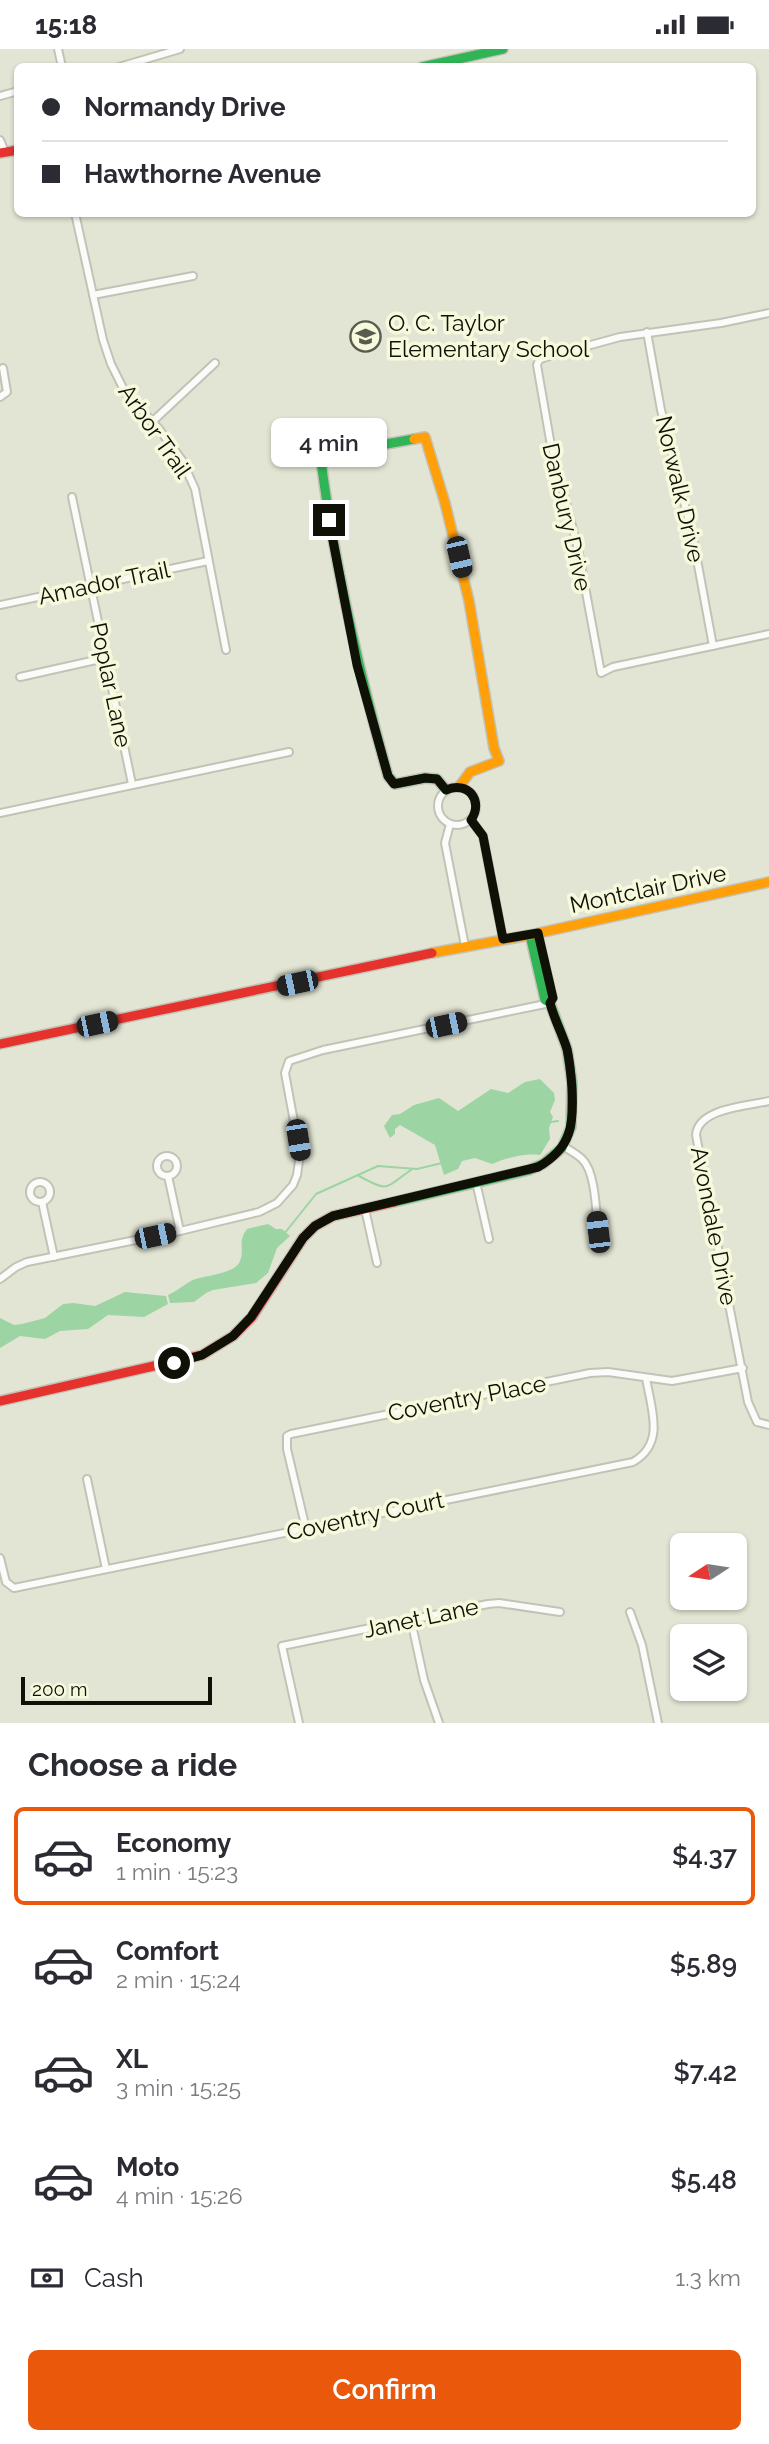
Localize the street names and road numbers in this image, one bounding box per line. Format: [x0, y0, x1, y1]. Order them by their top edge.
street label: Arbor Trail [113, 379, 198, 483]
street label: Norwalk Drive [651, 413, 710, 565]
street label: Danbury Drive [537, 440, 598, 593]
street label: Amador Trail [36, 555, 173, 610]
street label: Poplar Lane [85, 620, 138, 750]
street label: Montclair Drive [567, 859, 729, 918]
street label: Avondale Drive [686, 1144, 743, 1308]
street label: Coventry Place [386, 1369, 548, 1426]
street label: Coventry Court [284, 1486, 446, 1545]
street label: Janet Lane [361, 1592, 481, 1643]

